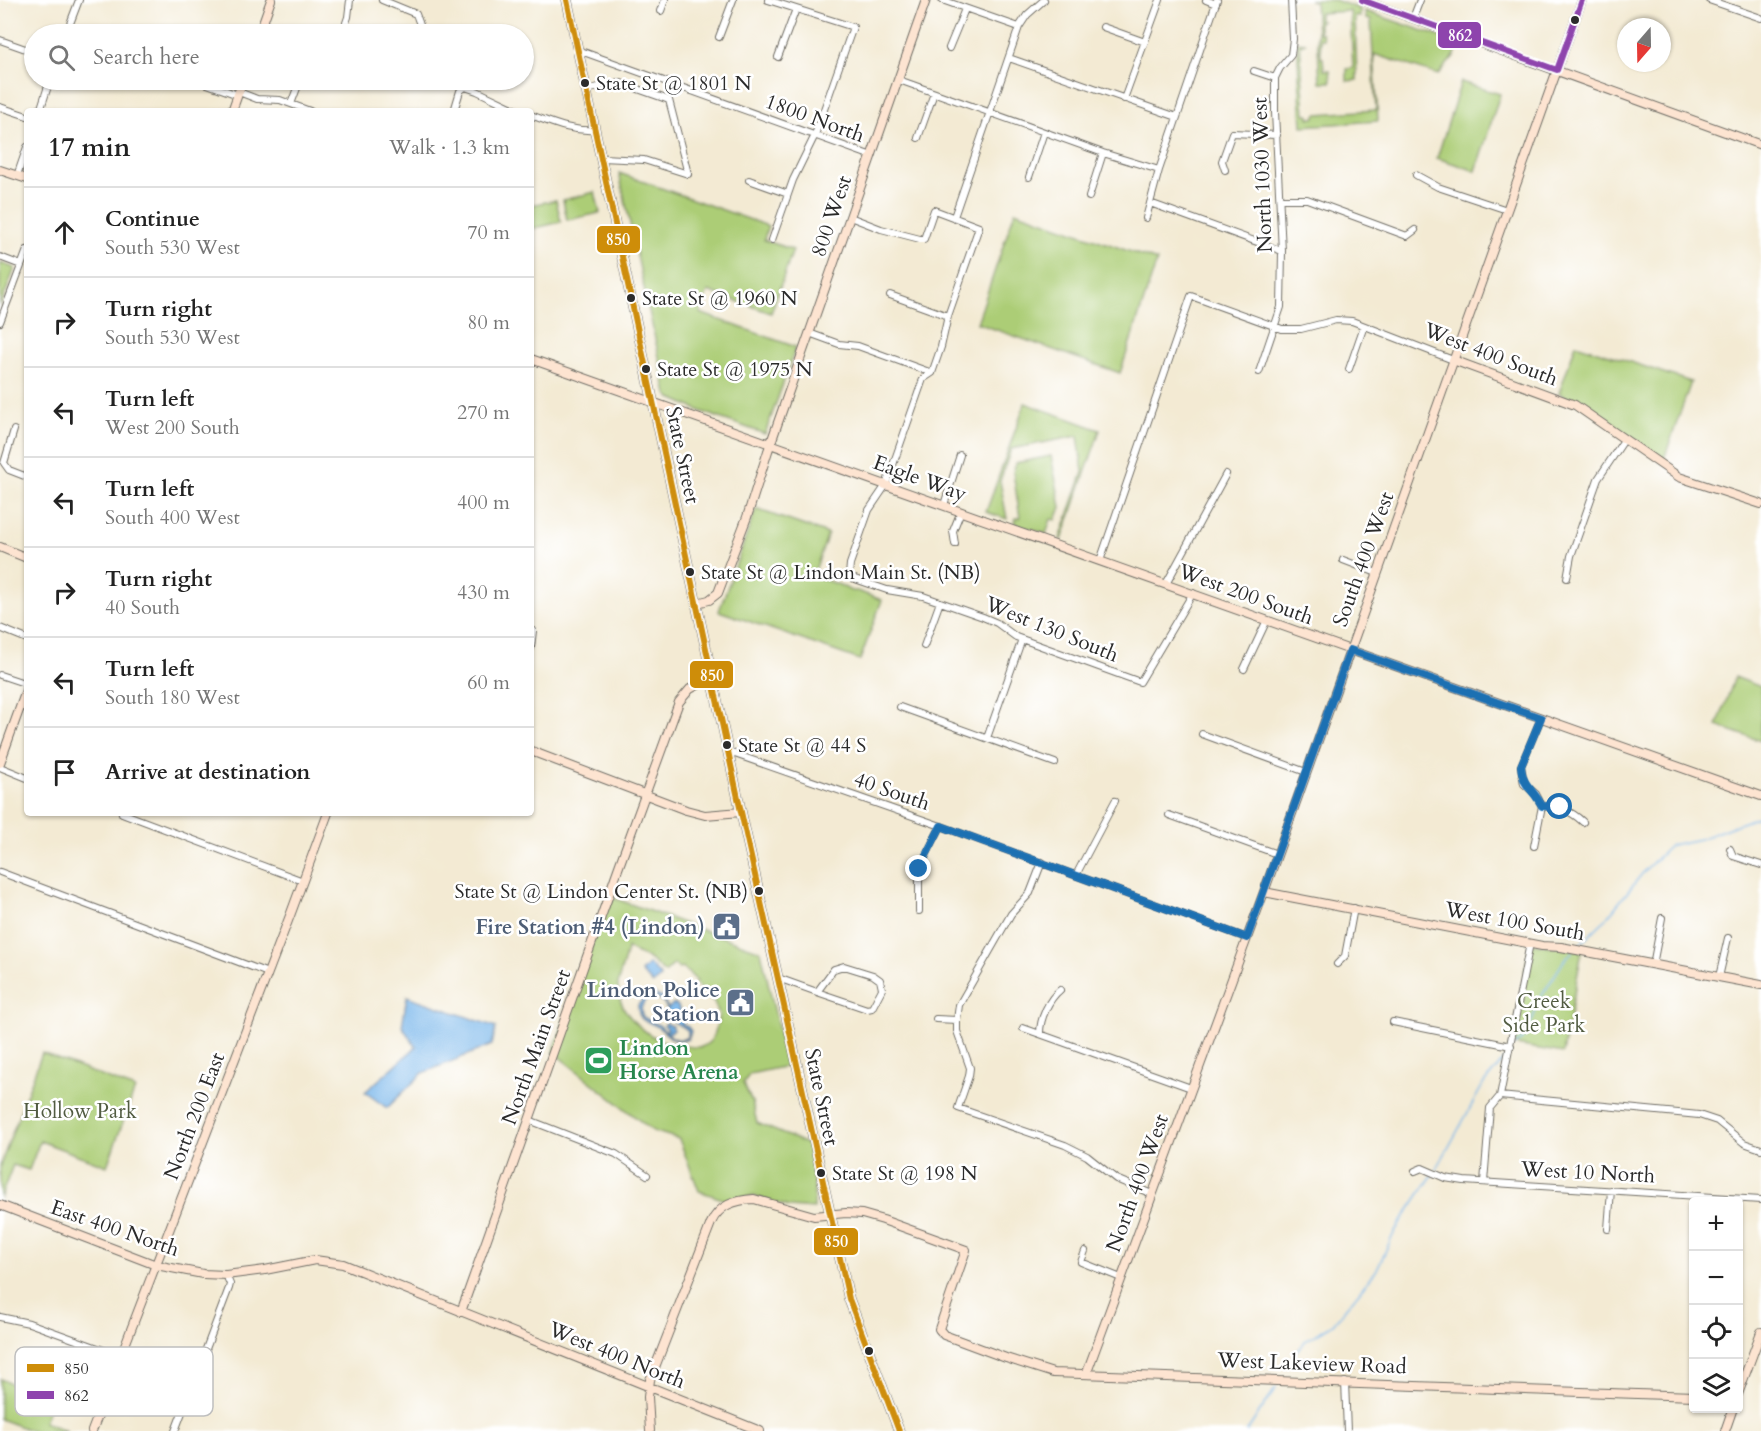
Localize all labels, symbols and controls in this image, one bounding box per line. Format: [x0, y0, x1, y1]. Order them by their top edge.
unlabelled marker [1569, 14, 1581, 26]
north arrow [1617, 18, 1671, 72]
line badge: 862 [1437, 21, 1482, 49]
search box [24, 24, 534, 90]
text: 862 [1448, 25, 1472, 47]
icon: search [45, 41, 78, 74]
text: Search here [93, 42, 200, 72]
place label: State St @ 1801 N [596, 70, 752, 97]
marker: State St @ 1801 N [579, 77, 591, 89]
street label: 1800 North [761, 87, 869, 150]
street label: North 1030 West [1245, 96, 1280, 253]
text: 17 min [48, 130, 131, 165]
text: Walk · 1.3 km [389, 134, 510, 161]
street label: 800 West [804, 171, 859, 261]
text: Continue [105, 204, 200, 234]
icon: ahead [48, 216, 81, 249]
text: 70 m [467, 219, 510, 246]
line badge: 850 [596, 225, 641, 254]
text: 850 [606, 229, 630, 251]
text: South 530 West [105, 234, 240, 261]
place label: State St @ 1960 N [642, 285, 798, 312]
marker: State St @ 1960 N [625, 292, 637, 304]
text: Turn right [105, 294, 212, 324]
icon: right [48, 306, 81, 339]
text: 80 m [467, 309, 510, 336]
street label: West 400 South [1419, 315, 1563, 394]
text: South 530 West [105, 324, 240, 351]
place label: State St @ 1975 N [657, 356, 813, 383]
marker: State St @ 1975 N [640, 363, 652, 375]
text: Turn left [105, 384, 194, 414]
icon: left [48, 396, 81, 429]
text: 270 m [457, 399, 510, 426]
street label: State Street [658, 404, 707, 507]
text: West 200 South [105, 414, 240, 441]
street label: Eagle Way [869, 448, 971, 509]
text: Turn left [105, 474, 194, 504]
icon: left [48, 486, 81, 519]
street label: South 400 West [1326, 487, 1401, 631]
text: 400 m [457, 489, 510, 516]
text: South 400 West [105, 504, 240, 531]
street label: West 200 South [1173, 556, 1318, 632]
place label: State St @ Lindon Main St. (NB) [701, 559, 981, 586]
text: Turn right [105, 564, 212, 594]
marker: State St @ Lindon Main St. (NB) [684, 566, 696, 578]
icon: right [48, 576, 81, 609]
text: 430 m [457, 579, 510, 606]
street label: West 130 South [980, 589, 1123, 670]
text: 40 South [105, 594, 180, 621]
text: Turn left [105, 654, 194, 684]
line badge: 850 [689, 660, 734, 689]
text: 850 [700, 665, 724, 687]
icon: left [48, 666, 81, 699]
text: 60 m [467, 669, 510, 696]
text: South 180 West [105, 684, 240, 711]
place label: State St @ 44 S [738, 732, 866, 759]
marker: State St @ 44 S [721, 739, 733, 751]
icon: arrive [48, 756, 81, 789]
text: Arrive at destination [105, 757, 310, 787]
street label: 40 South [850, 765, 934, 818]
route start [1546, 793, 1572, 819]
route end [905, 855, 931, 881]
place label: State St @ Lindon Center St. (NB) [454, 878, 748, 905]
marker: State St @ Lindon Center St. (NB) [753, 885, 765, 897]
street label: West 100 South [1442, 895, 1588, 948]
public building icon: Fire Station #4 (Lindon) [710, 911, 742, 943]
place label: Fire Station #4 (Lindon) [475, 913, 705, 942]
street label: North Main Street [495, 965, 578, 1129]
place label: Lindon Police Station [587, 976, 720, 1029]
public building icon: Lindon Police Station [725, 986, 757, 1018]
park label: Creek Side Park [1502, 987, 1586, 1040]
place label: Lindon Horse Arena [619, 1034, 739, 1087]
sports icon: Lindon Horse Arena [582, 1044, 614, 1076]
street label: State Street [797, 1046, 846, 1149]
street label: North 200 East [157, 1048, 232, 1184]
park label: Hollow Park [23, 1097, 138, 1126]
street label: North 400 West [1099, 1110, 1176, 1256]
street label: West 10 North [1519, 1154, 1656, 1191]
place label: State St @ 198 N [832, 1160, 977, 1187]
marker: State St @ 198 N [815, 1167, 827, 1179]
street label: East 400 North [47, 1193, 184, 1264]
map controls [1689, 1197, 1743, 1413]
button: + [1689, 1197, 1743, 1251]
line badge: 850 [813, 1227, 859, 1256]
text: 850 [824, 1231, 848, 1253]
button: − [1689, 1251, 1743, 1305]
button: locate [1689, 1305, 1743, 1359]
street label: West 400 North [543, 1314, 690, 1396]
unlabelled marker [863, 1345, 875, 1357]
street label: West Lakeview Road [1216, 1346, 1407, 1381]
legend [15, 1347, 213, 1416]
text: 850 [64, 1358, 89, 1380]
button: layers [1689, 1359, 1743, 1413]
text: 862 [64, 1385, 89, 1407]

